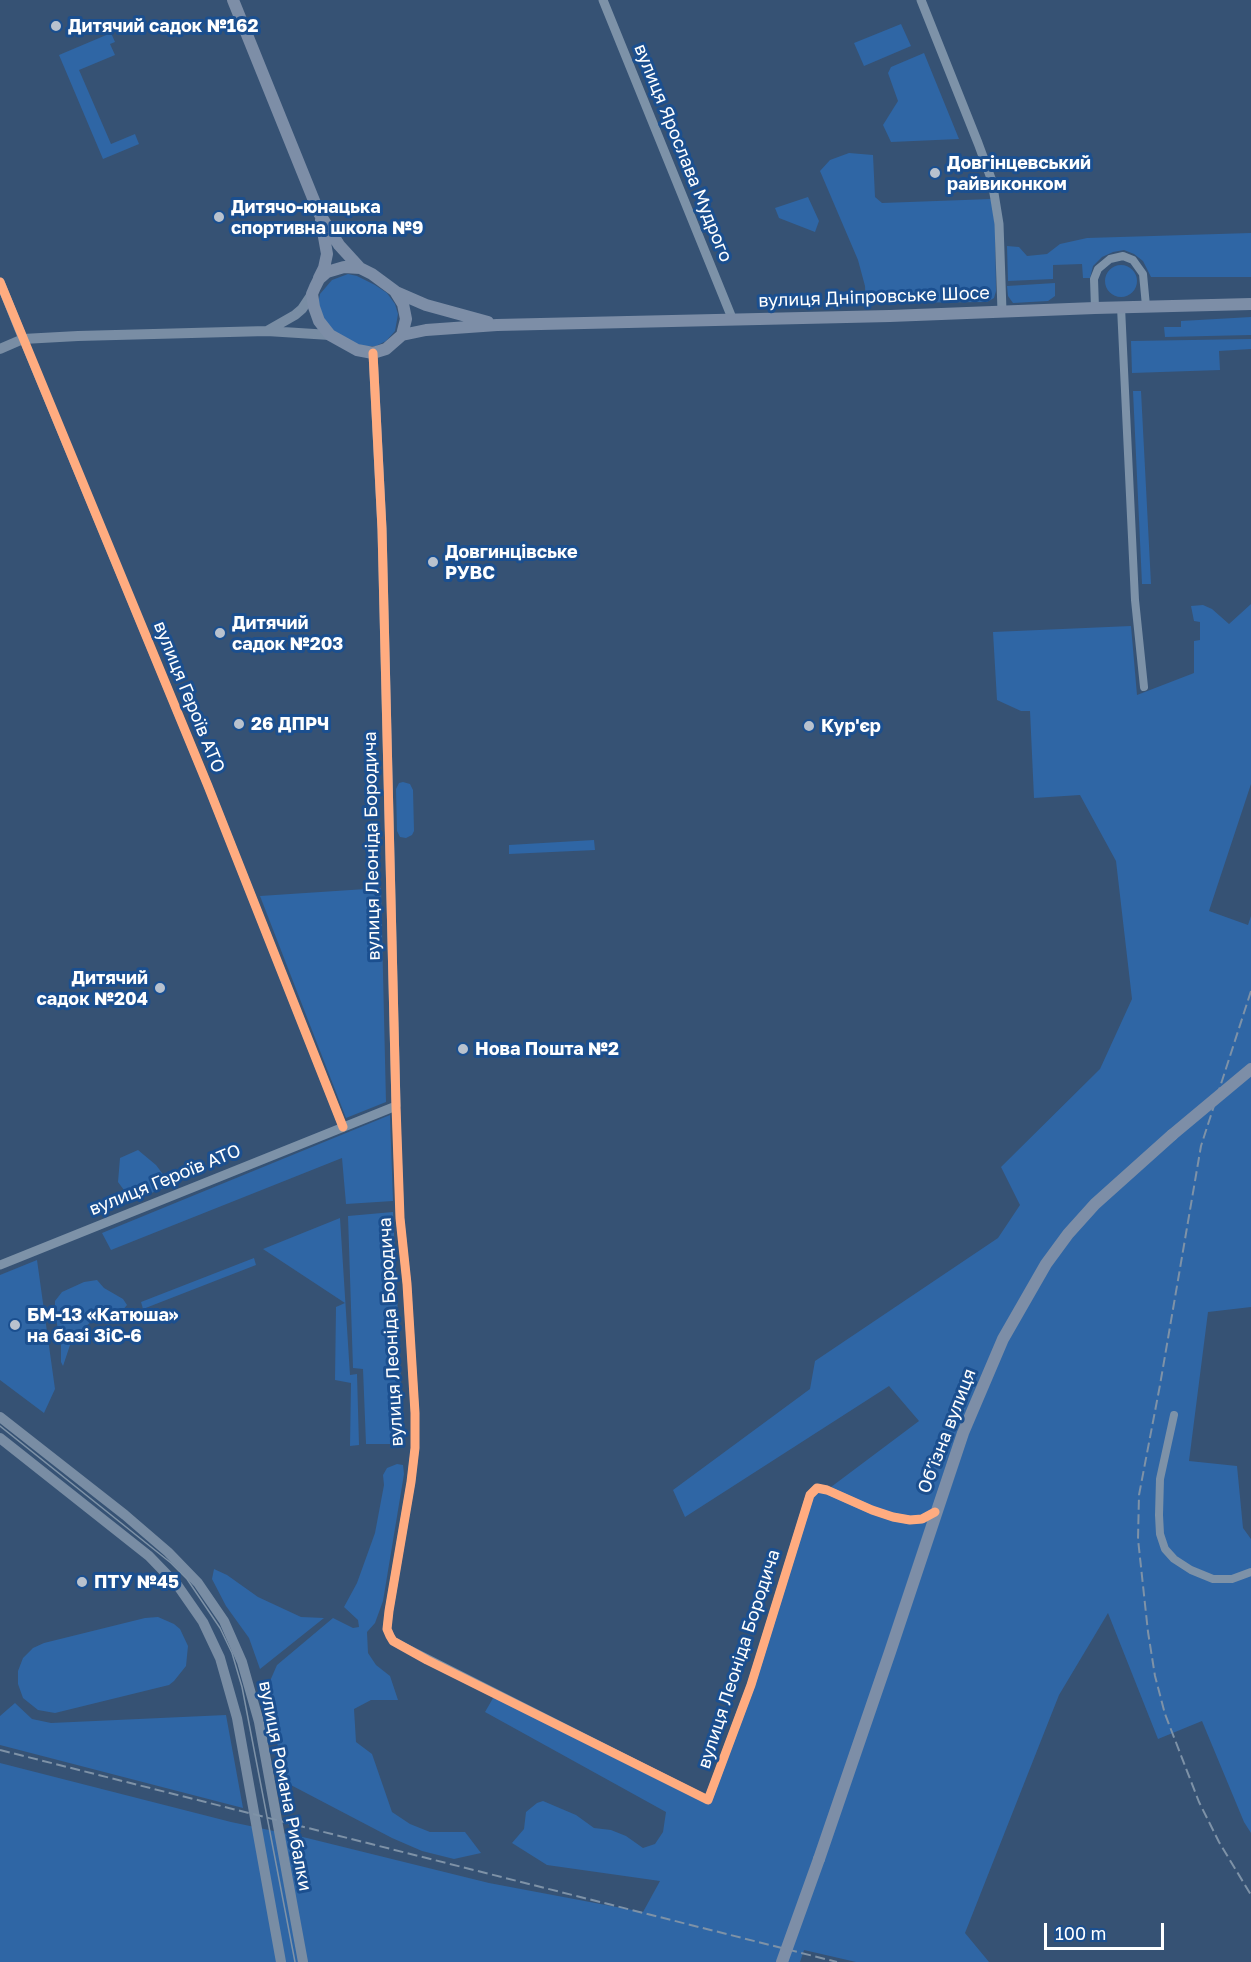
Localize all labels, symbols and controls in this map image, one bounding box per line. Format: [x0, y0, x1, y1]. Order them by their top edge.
place label: Дитячий садок №162 [68, 15, 258, 37]
marker: Дитячий садок №162 [49, 19, 63, 33]
street label: вулиця Ярослава Мудрого [629, 41, 737, 265]
place label: Довгінцевський райвиконком [947, 152, 1091, 195]
marker: Довгінцевський райвиконком [928, 166, 942, 180]
place label: Дитячо-юнацька спортивна школа №9 [231, 196, 423, 238]
marker: Дитячо-юнацька спортивна школа №9 [212, 210, 226, 224]
street label: вулиця Дніпровське Шосе [758, 282, 990, 312]
place label: Довгинцівське РУВС [445, 541, 578, 584]
marker: Довгинцівське РУВС [426, 555, 440, 569]
place label: Дитячий садок №203 [232, 612, 343, 654]
street label: вулиця Героїв АТО [149, 618, 229, 776]
marker: Дитячий садок №203 [213, 626, 227, 640]
place label: 26 ДПРЧ [251, 713, 329, 735]
place label: Кур'єр [821, 715, 881, 737]
marker: 26 ДПРЧ [232, 717, 246, 731]
marker: Кур'єр [802, 719, 816, 733]
street label: вулиця Леоніда Бородича [359, 731, 385, 961]
place label: Дитячий садок №204 [36, 967, 148, 1010]
marker: Дитячий садок №204 [153, 981, 167, 995]
place label: Нова Пошта №2 [475, 1038, 619, 1060]
marker: Нова Пошта №2 [456, 1042, 470, 1056]
street label: вулиця Героїв АТО [86, 1140, 244, 1220]
street label: вулиця Леоніда Бородича [374, 1217, 408, 1447]
place label: БМ-13 «Катюша» на базі ЗіС-6 [27, 1304, 178, 1346]
marker: БМ-13 «Катюша» на базі ЗіС-6 [8, 1318, 22, 1332]
street label: Обʼїзна вулиця [913, 1366, 981, 1496]
street label: вулиця Леоніда Бородича [693, 1547, 785, 1771]
place label: ПТУ №45 [94, 1571, 179, 1593]
marker: ПТУ №45 [75, 1575, 89, 1589]
street label: вулиця Романа Рибалки [254, 1679, 316, 1893]
scale bar [1047, 1911, 1167, 1949]
text: 100 m [1055, 1922, 1106, 1944]

